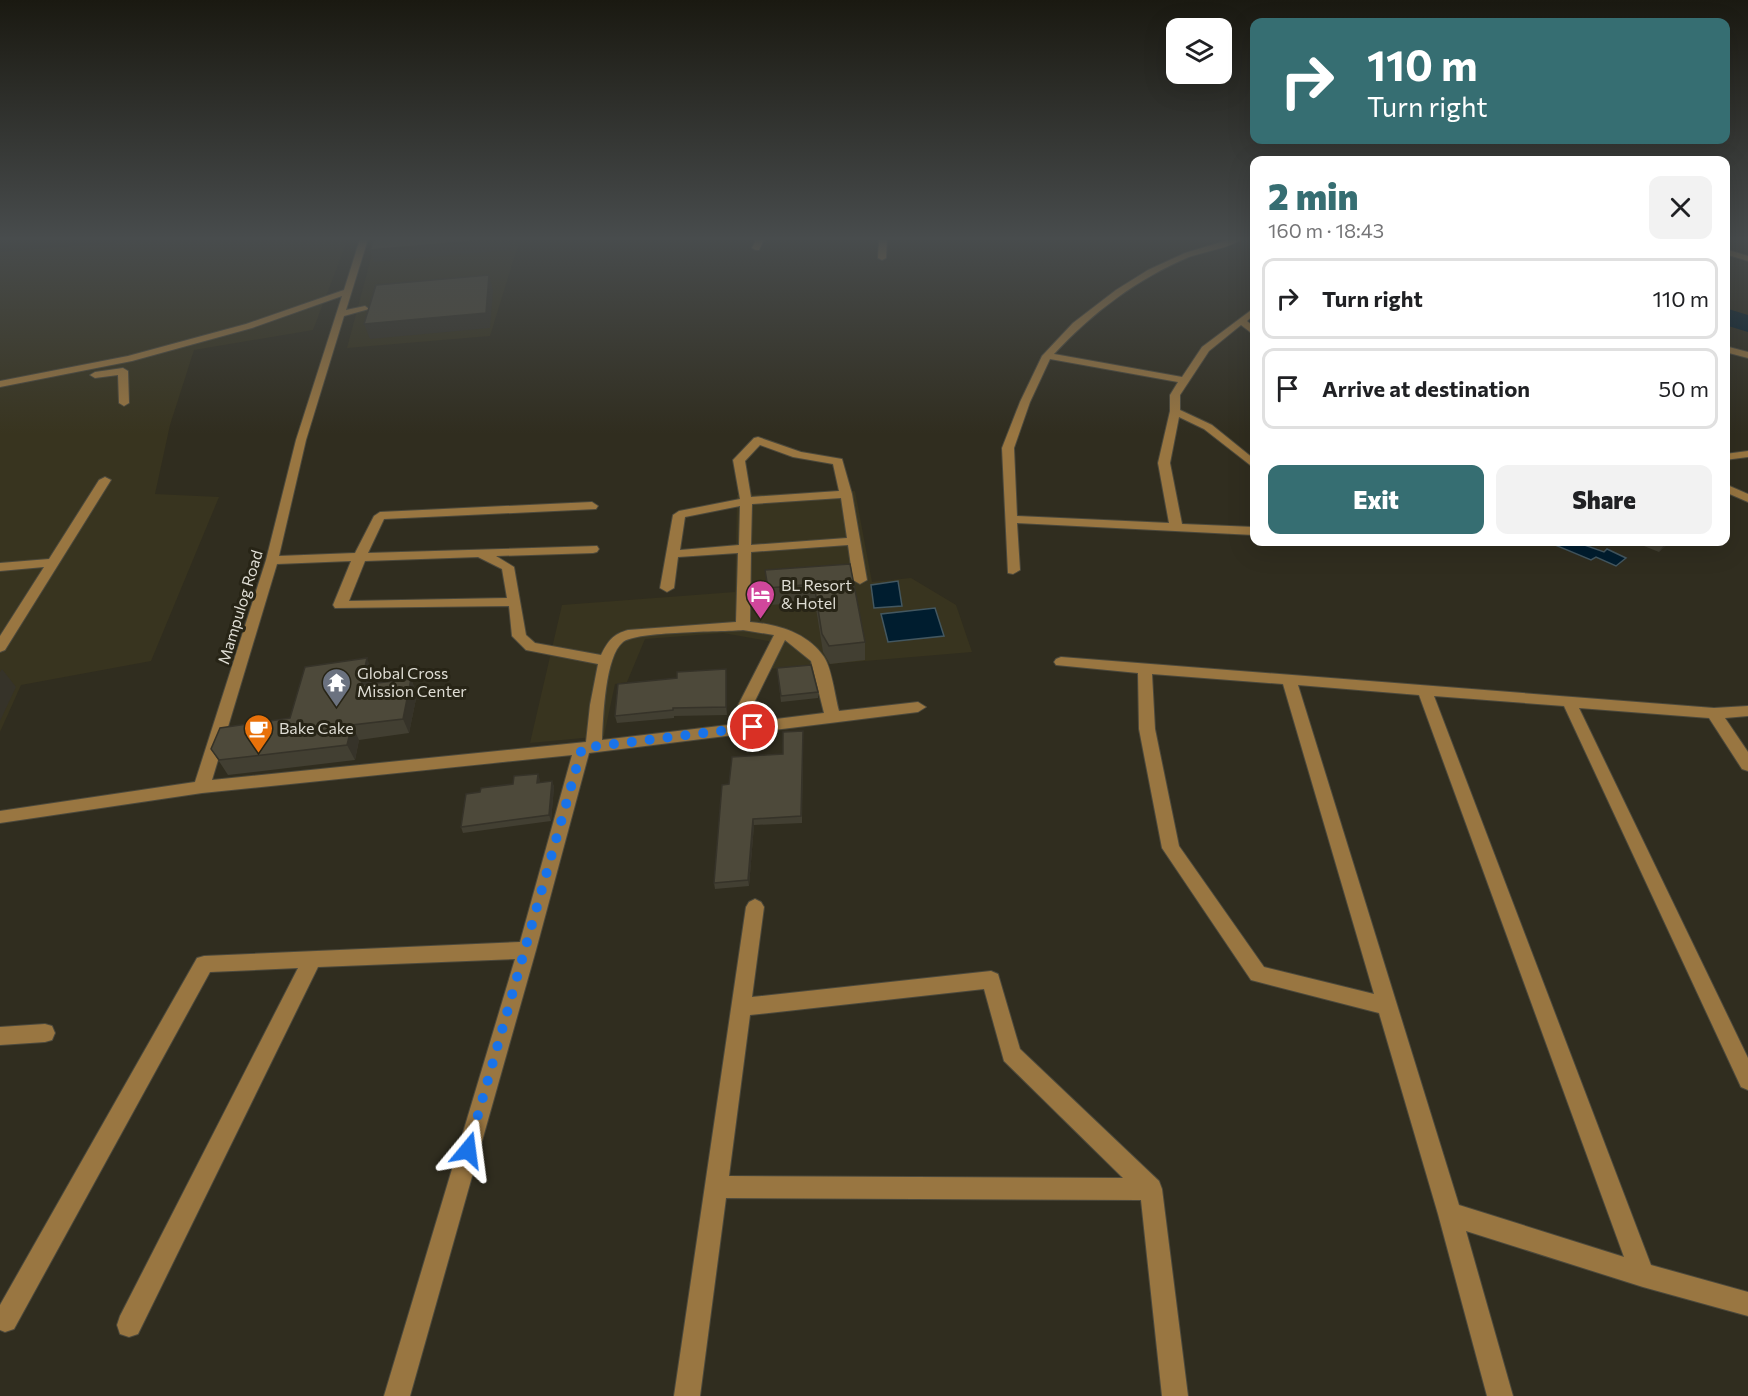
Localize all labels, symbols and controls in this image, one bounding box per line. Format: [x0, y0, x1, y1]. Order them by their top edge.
map controls [1166, 18, 1232, 84]
button: layers [1166, 18, 1232, 84]
text: 110 m [1367, 38, 1478, 90]
icon: right [1268, 42, 1346, 120]
text: Turn right [1367, 90, 1487, 123]
text: 2 min [1268, 173, 1358, 217]
button: close [1649, 176, 1712, 239]
text: 160 m · 18:43 [1268, 218, 1384, 242]
icon: right [1271, 282, 1304, 315]
text: Turn right [1322, 285, 1423, 312]
text: 110 m [1652, 285, 1709, 312]
icon: arrive [1271, 372, 1304, 405]
text: Arrive at destination [1322, 375, 1530, 402]
text: 50 m [1659, 375, 1709, 402]
button: Exit [1268, 465, 1484, 534]
button: Share [1496, 465, 1712, 534]
street label: Mampulog Road [213, 547, 266, 666]
place label: BL Resort & Hotel [781, 575, 852, 612]
hotel icon: BL Resort & Hotel [744, 578, 776, 620]
place label: Global Cross Mission Center [357, 663, 467, 700]
temple icon: Global Cross Mission Center [320, 666, 352, 708]
pin [727, 701, 778, 752]
icon: arrive [736, 710, 769, 743]
cafe icon: Bake Cake [242, 712, 274, 754]
place label: Bake Cake [279, 718, 354, 737]
position arrow [436, 1118, 500, 1182]

